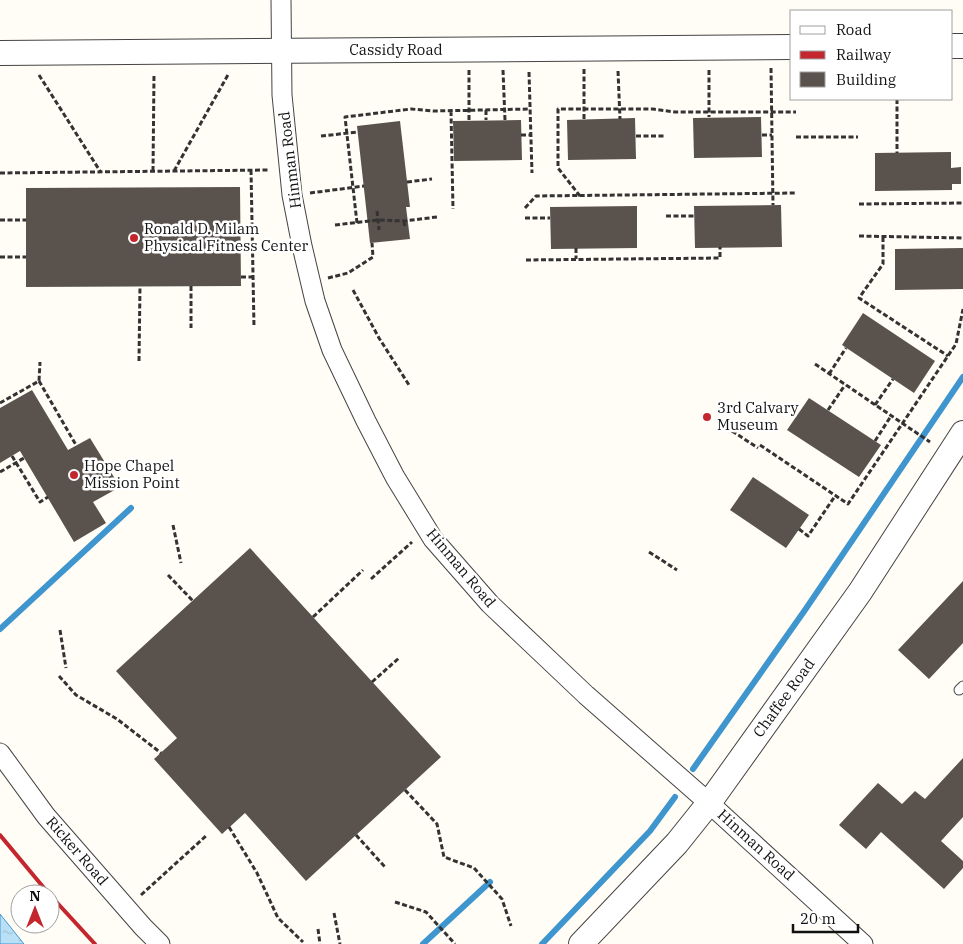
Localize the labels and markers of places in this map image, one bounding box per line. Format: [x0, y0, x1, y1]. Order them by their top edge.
place label: Ronald D. Milam Physical Fitness Center [144, 219, 309, 255]
marker: Ronald D. Milam Physical Fitness Center [128, 232, 140, 244]
place label: 3rd Calvary Museum [717, 398, 799, 434]
marker: 3rd Calvary Museum [701, 411, 713, 423]
place label: Hope Chapel Mission Point [84, 456, 180, 492]
marker: Hope Chapel Mission Point [68, 469, 80, 481]

